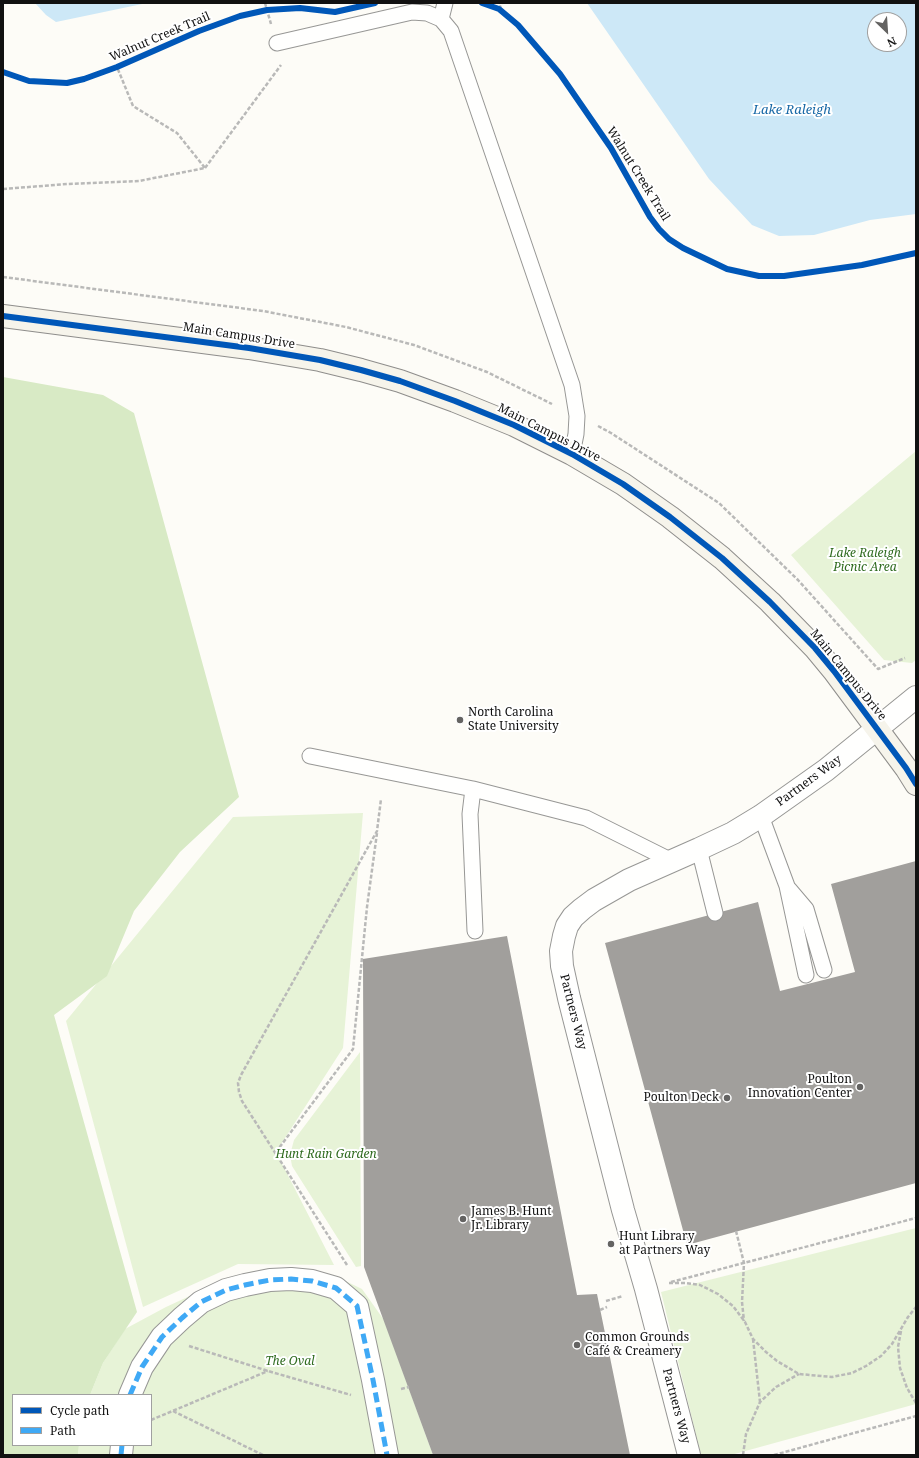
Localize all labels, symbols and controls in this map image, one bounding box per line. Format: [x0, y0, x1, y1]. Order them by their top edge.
street label: Walnut Creek Trail [107, 9, 213, 65]
north arrow [867, 12, 907, 52]
text: N [885, 34, 899, 51]
water label: Lake Raleigh [753, 102, 831, 118]
street label: Walnut Creek Trail [603, 124, 673, 224]
street label: Main Campus Drive [182, 320, 296, 352]
street label: Main Campus Drive [495, 401, 603, 465]
park label: Lake Raleigh Picnic Area [829, 547, 901, 575]
street label: Main Campus Drive [807, 626, 889, 724]
place label: North Carolina State University [468, 706, 559, 734]
marker: North Carolina State University [455, 715, 465, 725]
street label: Partners Way [774, 752, 844, 810]
street label: Partners Way [557, 973, 589, 1051]
place label: Poulton Innovation Center [748, 1073, 852, 1101]
marker: Poulton Innovation Center [855, 1082, 865, 1092]
place label: Poulton Deck [643, 1091, 719, 1105]
marker: Poulton Deck [722, 1093, 732, 1103]
park label: Hunt Rain Garden [275, 1148, 377, 1162]
place label: James B. Hunt Jr. Library [471, 1205, 551, 1233]
marker: James B. Hunt Jr. Library [458, 1214, 468, 1224]
place label: Hunt Library at Partners Way [619, 1230, 710, 1258]
marker: Hunt Library at Partners Way [606, 1239, 616, 1249]
place label: Common Grounds Café & Creamery [585, 1331, 689, 1359]
marker: Common Grounds Café & Creamery [572, 1340, 582, 1350]
park label: The Oval [265, 1355, 315, 1369]
street label: Partners Way [659, 1367, 693, 1445]
legend [12, 1394, 152, 1446]
text: Cycle path [50, 1402, 109, 1419]
text: Path [50, 1422, 76, 1439]

